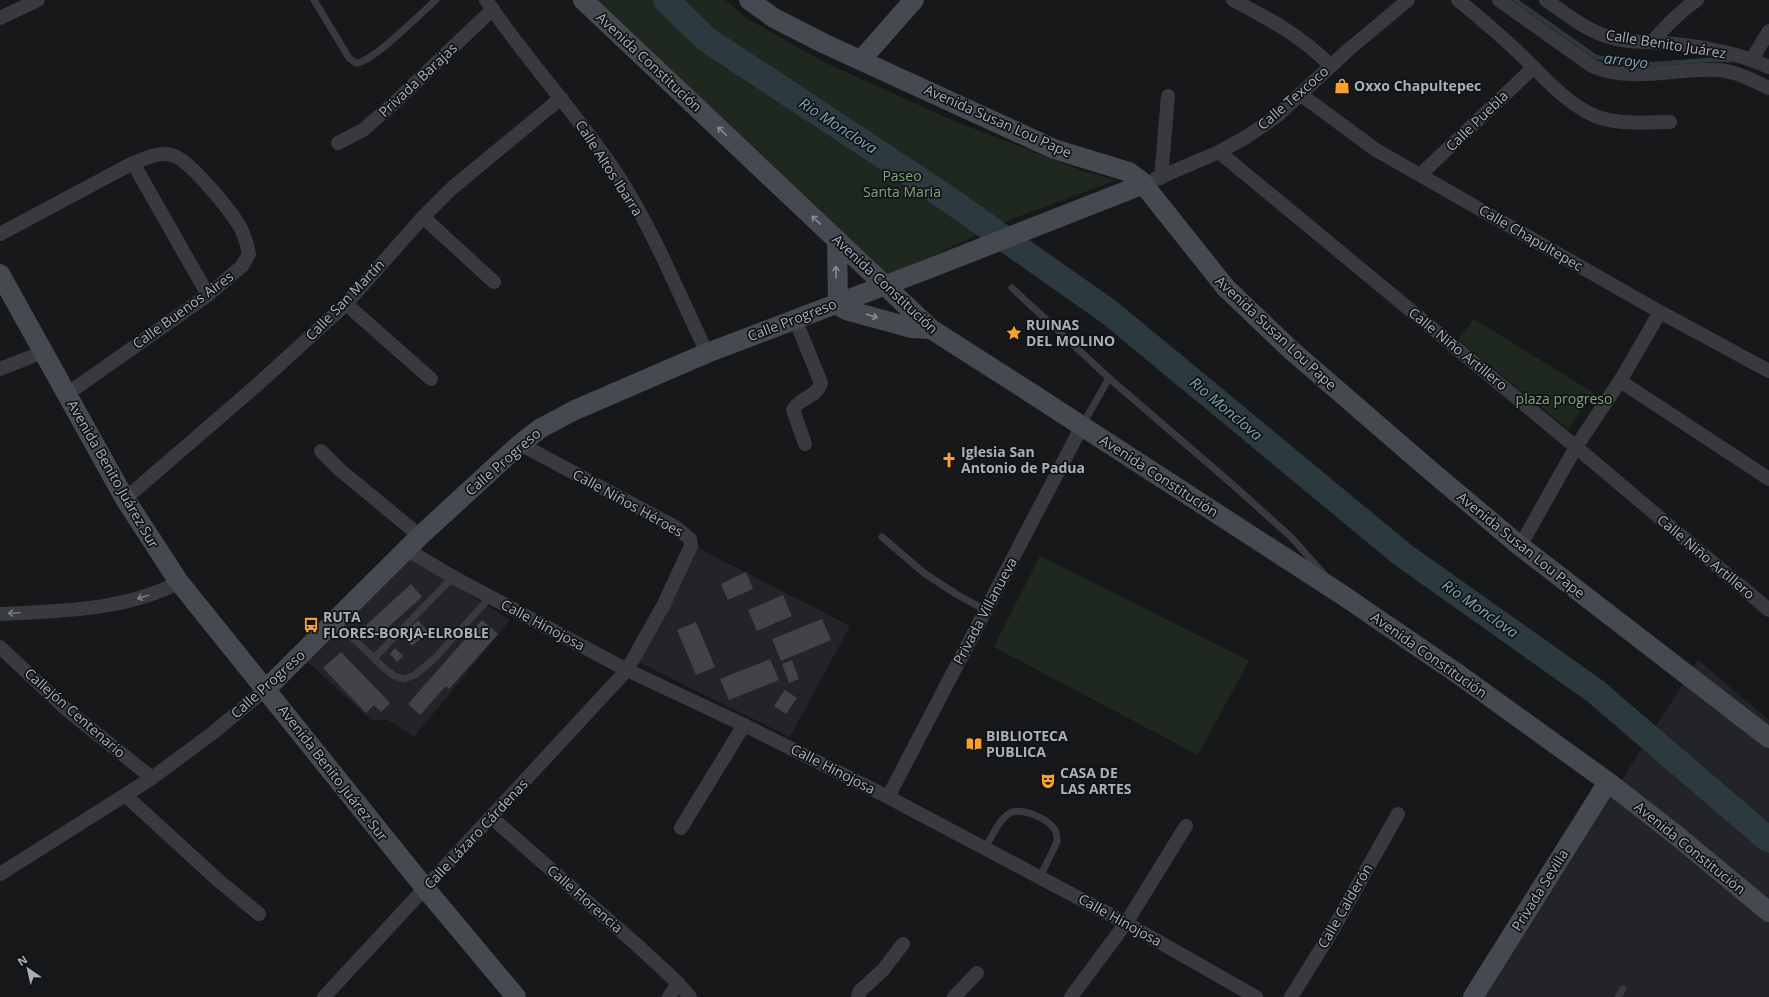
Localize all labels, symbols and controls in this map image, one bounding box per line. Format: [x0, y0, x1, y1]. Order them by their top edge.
street label: Avenida Constitución [593, 8, 706, 116]
street label: Calle Benito Juárez [1605, 25, 1728, 62]
street label: Privada Barajas [374, 38, 461, 121]
water label: arroyo [1603, 47, 1649, 73]
street label: Calle Texcoco [1253, 61, 1332, 134]
place label: Oxxo Chapultepec [1354, 76, 1481, 95]
shop icon: Oxxo Chapultepec [1333, 77, 1351, 95]
street label: Avenida Susan Lou Pape [922, 79, 1075, 162]
street label: Calle Puebla [1441, 86, 1512, 155]
water label: Rio Monclova [796, 93, 882, 158]
street label: Calle Altos Ibarra [571, 116, 648, 219]
one-way arrow [717, 126, 727, 136]
park label: Paseo Santa Maria [863, 166, 941, 201]
street label: Calle Chapultepec [1476, 200, 1587, 275]
one-way arrow [811, 216, 821, 225]
street label: Avenida Constitución [829, 230, 942, 338]
street label: Calle San Martín [301, 255, 388, 344]
street label: Calle Buenos Aires [128, 266, 237, 353]
one-way arrow [833, 266, 840, 279]
street label: Avenida Susan Lou Pape [1212, 271, 1341, 394]
street label: Calle Progreso [745, 294, 839, 345]
street label: Calle Niño Artillero [1405, 303, 1512, 394]
one-way arrow [866, 313, 879, 320]
place label: RUINAS DEL MOLINO [1026, 315, 1115, 350]
place icon: RUINAS DEL MOLINO [1005, 324, 1023, 342]
water label: Rio Monclova [1186, 372, 1267, 445]
park label: plaza progreso [1516, 389, 1612, 408]
street label: Avenida Benito Juárez Sur [63, 396, 164, 551]
street label: Calle Progreso [461, 424, 544, 500]
street label: Avenida Constitución [1096, 430, 1222, 521]
place label: Iglesia San Antonio de Padua [961, 442, 1085, 477]
church icon: Iglesia San Antonio de Padua [940, 451, 958, 469]
street label: Calle Niños Héroes [570, 464, 687, 541]
street label: Avenida Susan Lou Pape [1453, 487, 1589, 602]
street label: Calle Niño Artillero [1653, 510, 1759, 603]
street label: Privada Villanueva [948, 554, 1021, 668]
water label: Rio Monclova [1438, 575, 1523, 642]
one-way arrow [137, 594, 150, 601]
street label: Calle Hinojosa [498, 594, 589, 655]
place label: RUTA FLORES-BORJA-ELROBLE [323, 607, 489, 642]
street label: Avenida Constitución [1367, 607, 1491, 702]
one-way arrow [8, 610, 21, 617]
bus stop icon: RUTA FLORES-BORJA-ELROBLE [302, 616, 320, 634]
street label: Calle Progreso [226, 645, 309, 722]
street label: Callejón Centenario [21, 664, 130, 762]
street label: Avenida Benito Juárez Sur [274, 701, 393, 845]
place label: BIBLIOTECA PUBLICA [986, 726, 1068, 761]
library icon: BIBLIOTECA PUBLICA [965, 735, 983, 753]
street label: Calle Hinojosa [788, 739, 879, 798]
place label: CASA DE LAS ARTES [1060, 763, 1132, 798]
theatre icon: CASA DE LAS ARTES [1039, 772, 1057, 790]
street label: Calle Lázaro Cárdenas [420, 774, 532, 893]
street label: Avenida Constitución [1631, 797, 1750, 898]
street label: Privada Sevilla [1507, 845, 1572, 934]
street label: Calle Florencia [543, 860, 627, 937]
street label: Calle Calderón [1313, 860, 1376, 951]
street label: Calle Hinojosa [1075, 889, 1165, 950]
north arrow [8, 949, 48, 989]
text: N [14, 952, 30, 969]

